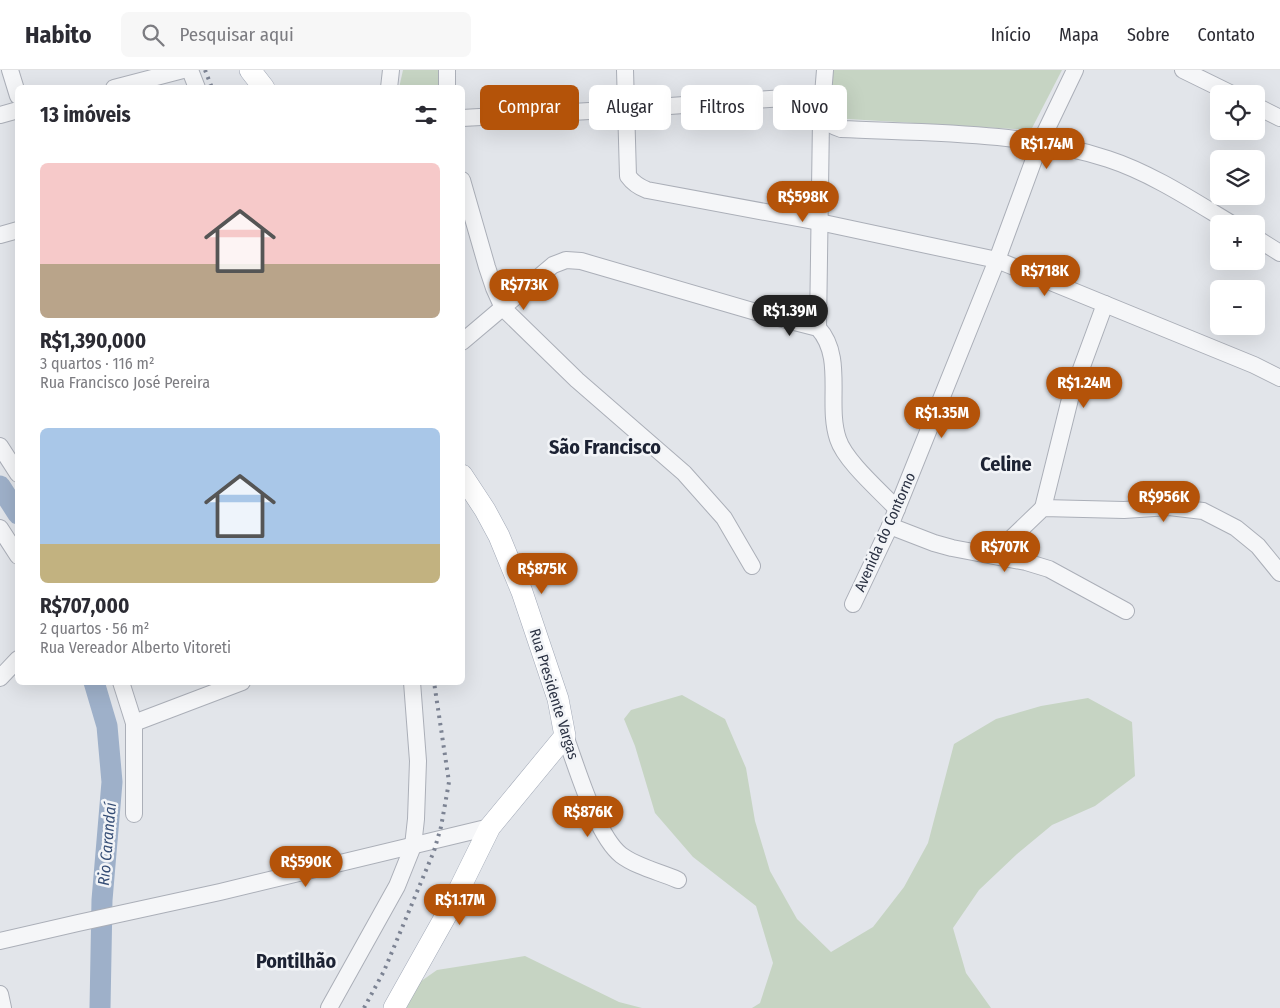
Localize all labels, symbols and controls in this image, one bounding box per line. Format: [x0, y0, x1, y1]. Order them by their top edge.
search box [121, 12, 471, 57]
text: Habito [25, 21, 91, 49]
icon: search [139, 21, 167, 49]
text: Pesquisar aqui [179, 23, 294, 46]
text: Início [991, 24, 1031, 46]
text: Mapa [1059, 24, 1099, 46]
text: Sobre [1127, 24, 1170, 46]
text: Contato [1198, 24, 1255, 46]
chip: Comprar [480, 85, 579, 130]
chip: Alugar [589, 85, 671, 130]
chip: Filtros [681, 85, 763, 130]
chip: Novo [773, 85, 847, 130]
map controls [1210, 85, 1265, 335]
button: locate [1210, 85, 1265, 140]
icon: filters [412, 101, 440, 129]
text: 13 imóveis [40, 102, 131, 128]
pin: R$1.74M [1001, 128, 1093, 170]
text: R$1.74M [1021, 134, 1073, 153]
button: layers [1210, 150, 1265, 205]
pin: R$598K [762, 180, 844, 223]
text: R$598K [778, 187, 828, 206]
icon: home [195, 196, 285, 286]
button: + [1210, 215, 1265, 270]
pin: R$718K [1004, 254, 1086, 297]
text: R$718K [1021, 261, 1069, 280]
pin: R$773K [483, 268, 565, 311]
text: R$773K [500, 275, 548, 294]
button: − [1210, 280, 1265, 335]
pin: R$1.39M [744, 294, 836, 337]
text: R$1.39M [763, 301, 817, 320]
text: R$1,390,000 [40, 328, 146, 354]
text: 3 quartos · 116 m² [40, 354, 154, 373]
pin: R$1.24M [1038, 366, 1130, 409]
text: Rua Francisco José Pereira [40, 373, 210, 392]
text: R$1.24M [1057, 373, 1111, 392]
pin: R$1.35M [896, 396, 988, 439]
text: R$1.35M [915, 403, 969, 422]
district label: São Francisco [549, 435, 661, 459]
district label: Celine [980, 452, 1032, 476]
icon: home [195, 461, 285, 551]
street label: Avenida do Contorno [851, 469, 919, 594]
pin: R$956K [1123, 480, 1205, 523]
text: R$956K [1139, 487, 1189, 506]
pin: R$707K [964, 530, 1046, 573]
text: R$707K [981, 537, 1029, 556]
pin: R$875K [501, 552, 583, 595]
text: R$875K [518, 559, 566, 578]
text: R$707,000 [40, 593, 129, 619]
text: 2 quartos · 56 m² [40, 619, 149, 638]
street label: Rua Presidente Vargas [526, 627, 582, 761]
text: Rua Vereador Alberto Vitoreti [40, 638, 231, 657]
pin: R$876K [547, 796, 629, 838]
water label: Rio Carandaí [94, 801, 120, 886]
text: R$876K [563, 802, 613, 821]
pin: R$590K [265, 846, 347, 888]
text: R$590K [281, 852, 331, 871]
pin: R$1.17M [414, 884, 506, 926]
text: R$1.17M [435, 890, 485, 909]
district label: Pontilhão [256, 949, 336, 973]

